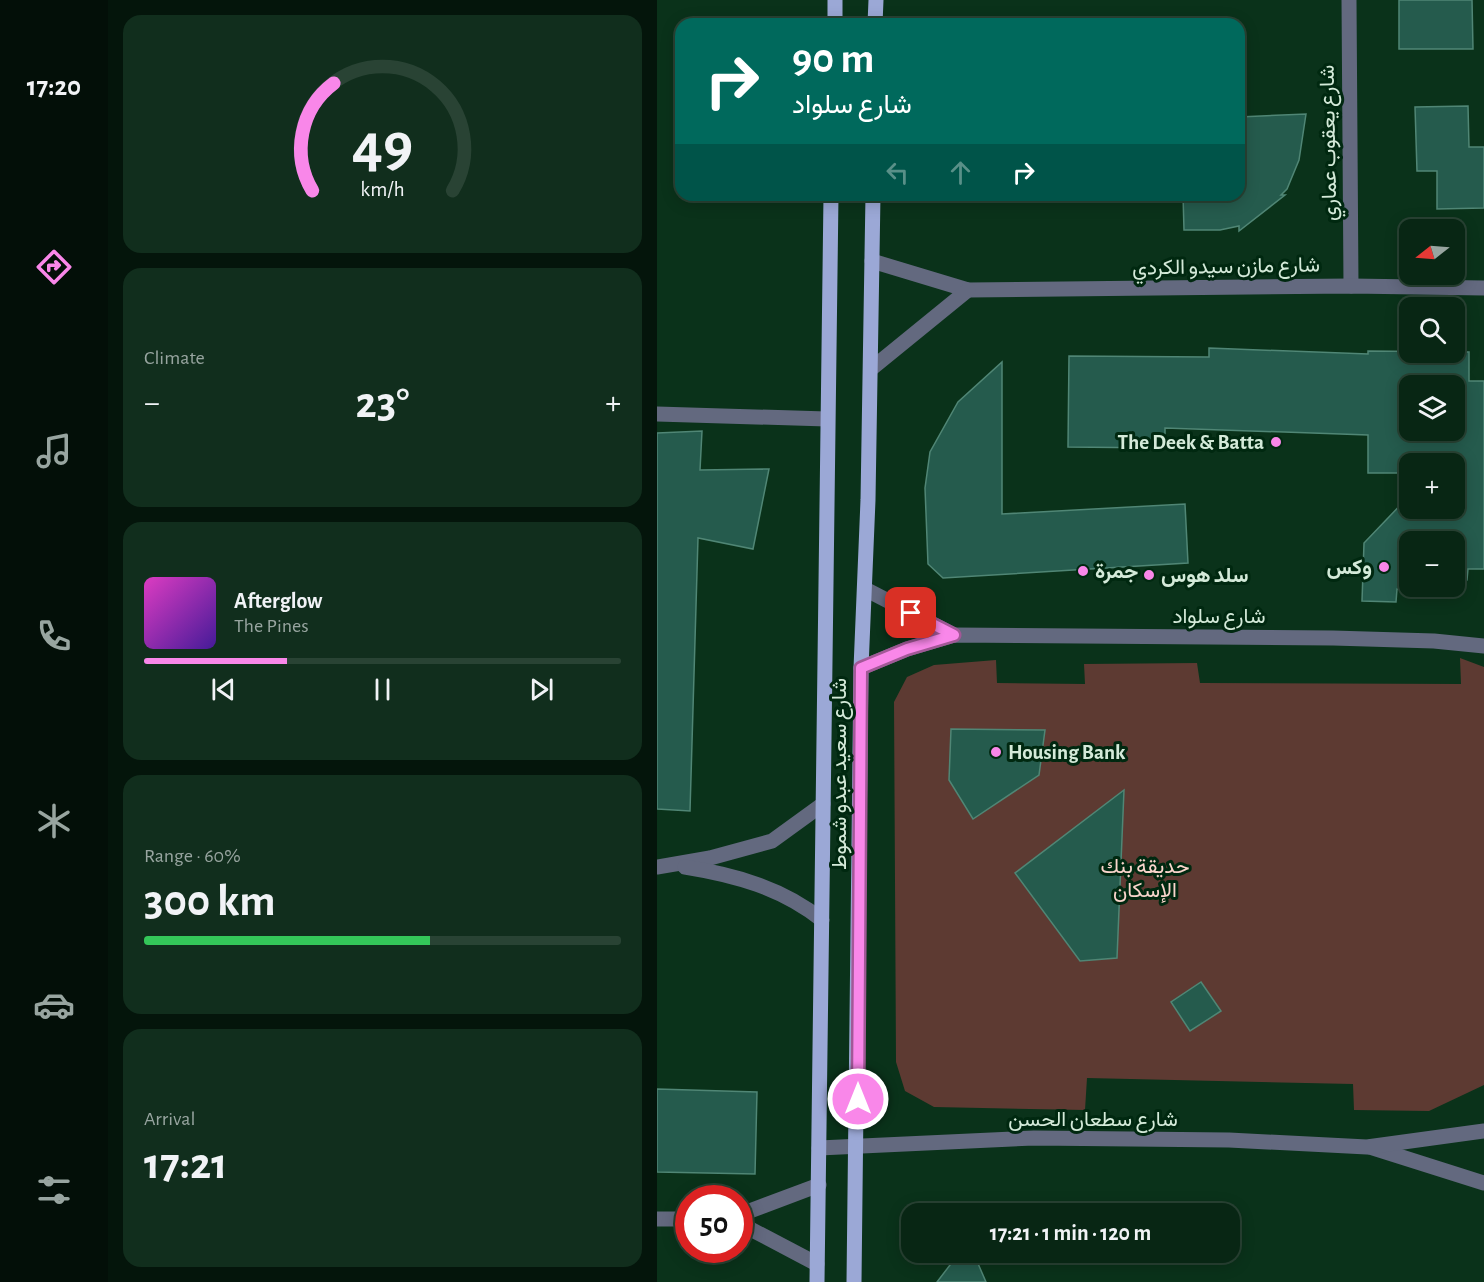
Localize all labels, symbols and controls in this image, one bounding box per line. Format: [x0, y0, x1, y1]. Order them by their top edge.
text: 90 m [792, 38, 874, 80]
icon: right [693, 42, 771, 120]
street label: شارع يعقوب عماري [1317, 65, 1346, 221]
text: 17:20 [27, 73, 81, 100]
text: شارع سلواد [792, 91, 912, 118]
text: 49 [352, 115, 413, 177]
icon: left [881, 156, 914, 189]
icon: ahead [944, 156, 977, 189]
icon: right [1007, 156, 1040, 189]
text: km/h [360, 180, 405, 201]
north arrow [1399, 219, 1465, 285]
map controls [1399, 219, 1465, 597]
icon: directions [33, 246, 75, 288]
street label: شارع مازن سيدو الكردي [1132, 254, 1320, 285]
button: search [1399, 297, 1465, 363]
text: Climate [144, 348, 205, 368]
button: layers [1399, 375, 1465, 441]
text: 23° [356, 381, 409, 426]
text: − [144, 387, 160, 420]
text: + [605, 387, 621, 420]
icon: music [33, 430, 75, 472]
place label: The Deek & Batta [1117, 432, 1264, 453]
marker: The Deek & Batta [1269, 435, 1283, 449]
button: + [1399, 453, 1465, 519]
button: − [1399, 531, 1465, 597]
place label: وكس [1327, 557, 1372, 580]
marker: وكس [1377, 560, 1391, 574]
place label: جمرة [1095, 561, 1138, 584]
marker: جمرة [1076, 564, 1090, 578]
place label: سلد هوس [1161, 565, 1249, 588]
marker: سلد هوس [1142, 568, 1156, 582]
pin [885, 587, 936, 638]
text: Afterglow [234, 590, 322, 612]
icon: arrive [894, 596, 927, 629]
street label: شارع سلواد [1172, 606, 1266, 630]
icon: phone [33, 615, 75, 657]
text: The Pines [234, 616, 309, 636]
icon: previous [207, 673, 240, 706]
icon: pause [366, 673, 399, 706]
icon: next [525, 673, 558, 706]
street label: شارع سعيد عبدو شموط [829, 678, 853, 870]
place label: Housing Bank [1008, 742, 1126, 763]
marker: Housing Bank [989, 745, 1003, 759]
icon: climate [33, 800, 75, 842]
text: Range · 60% [144, 846, 241, 866]
park label: حديقة بنك الإسكان [1101, 856, 1189, 904]
text: 300 km [144, 879, 276, 924]
icon: car [33, 984, 75, 1026]
position arrow [826, 1067, 890, 1131]
text: Arrival [144, 1109, 195, 1129]
street label: شارع سطعان الحسن [1008, 1109, 1178, 1133]
text: 17:21 [144, 1142, 227, 1187]
icon: filters [33, 1169, 75, 1211]
speed limit sign: 50 [675, 1185, 753, 1263]
text: 17:21 · 1 min · 120 m [990, 1222, 1151, 1244]

